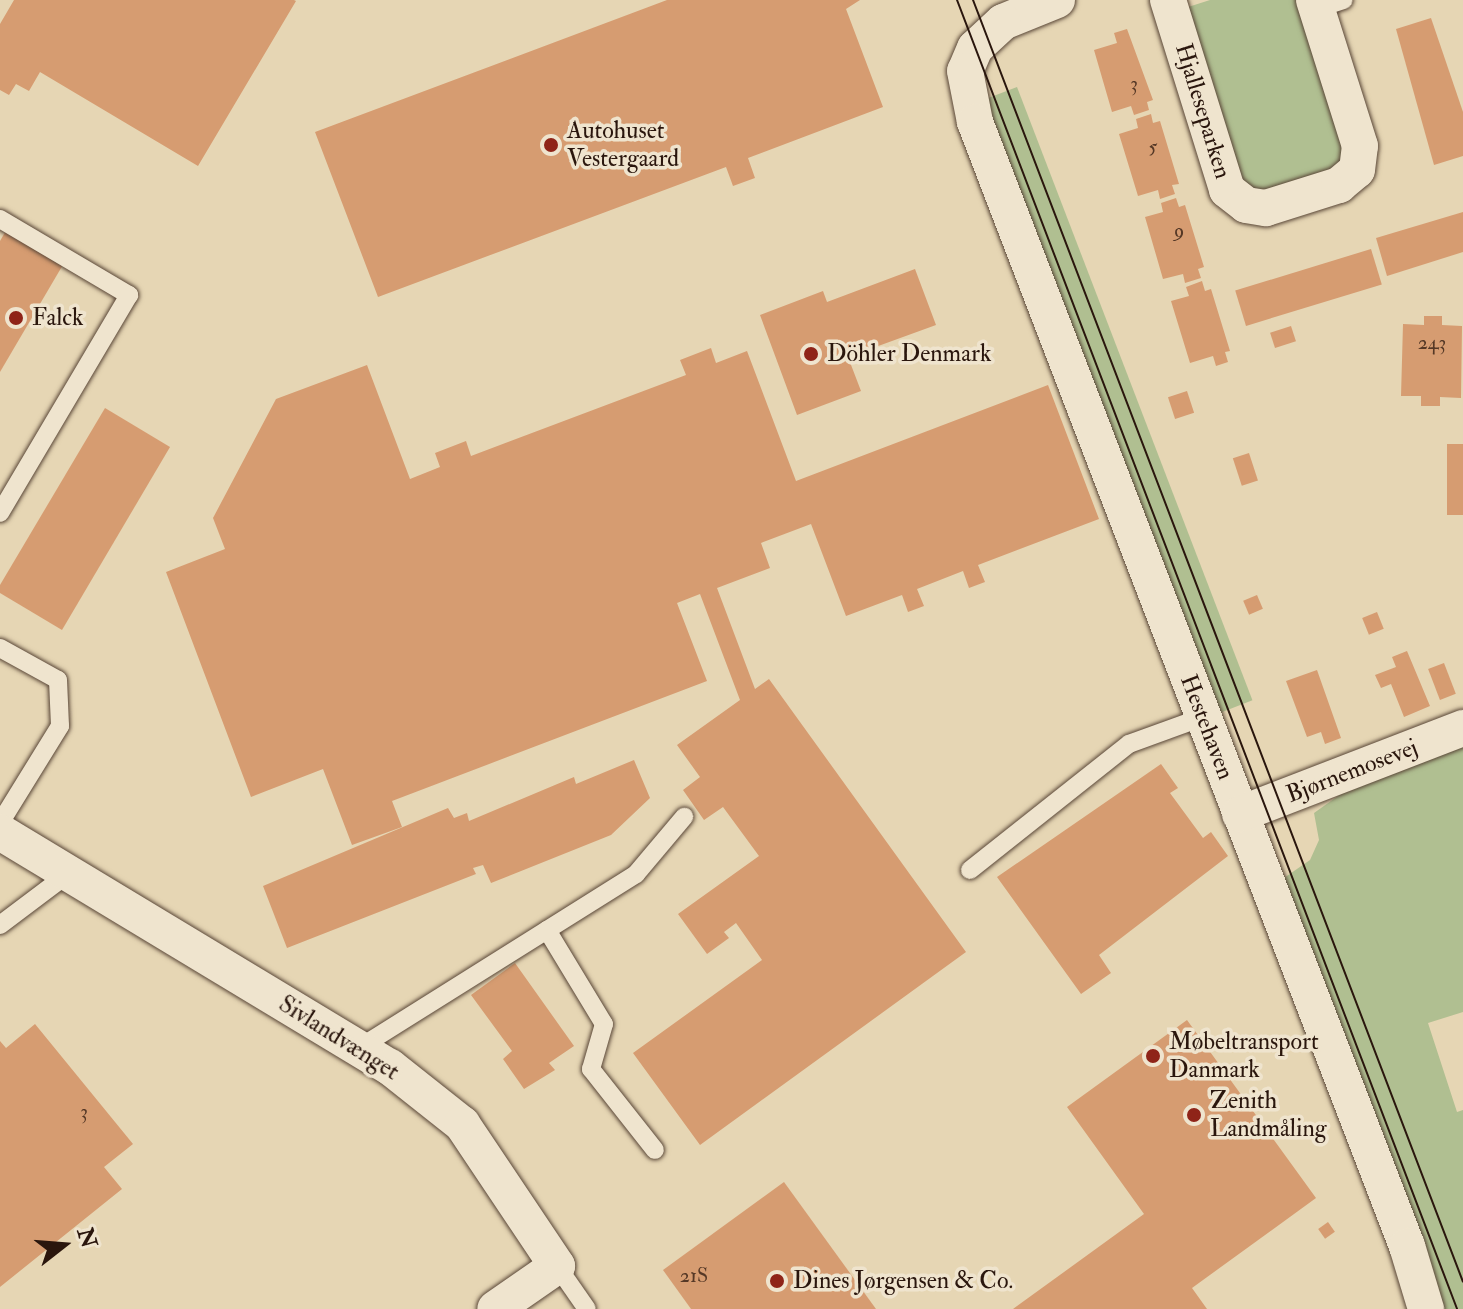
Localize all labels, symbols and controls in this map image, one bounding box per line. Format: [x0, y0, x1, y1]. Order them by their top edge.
street label: Hjalleseparken [1169, 40, 1237, 182]
house number: 3 [1130, 71, 1138, 95]
place label: Autohuset Vestergaard [567, 117, 679, 173]
house number: 5 [1149, 134, 1157, 158]
marker: Autohuset Vestergaard [542, 136, 560, 154]
house number: 9 [1174, 218, 1184, 242]
place label: Falck [32, 304, 83, 332]
marker: Falck [7, 309, 25, 327]
house number: 243 [1418, 330, 1446, 354]
place label: Döhler Denmark [827, 340, 991, 368]
marker: Döhler Denmark [802, 345, 820, 363]
street label: Hestehaven [1174, 670, 1240, 784]
street label: Bjørnemosevej [1282, 733, 1422, 809]
street label: Sivlandvænget [273, 990, 405, 1086]
place label: Møbeltransport Danmark [1169, 1028, 1319, 1084]
marker: Møbeltransport Danmark [1144, 1047, 1162, 1065]
place label: Zenith Landmåling [1210, 1087, 1327, 1143]
house number: 3 [80, 1099, 88, 1123]
marker: Zenith Landmåling [1185, 1106, 1203, 1124]
north arrow [24, 1205, 104, 1285]
text: N [71, 1224, 103, 1251]
house number: 21S [680, 1263, 708, 1287]
place label: Dines Jørgensen & Co. [793, 1267, 1013, 1295]
marker: Dines Jørgensen & Co. [768, 1272, 786, 1290]

